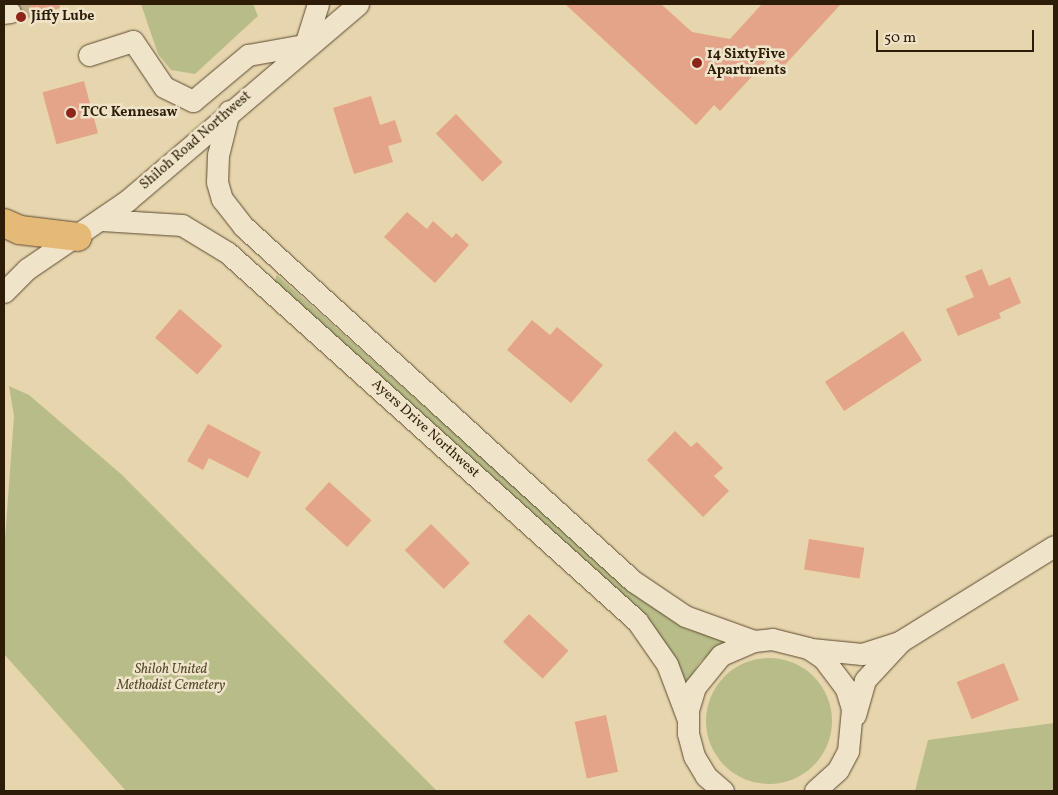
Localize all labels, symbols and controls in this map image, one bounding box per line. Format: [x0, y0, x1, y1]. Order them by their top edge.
place label: Jiffy Lube [31, 9, 95, 25]
marker: Jiffy Lube [15, 11, 27, 23]
scale bar [878, 20, 1036, 52]
text: 50 m [884, 28, 916, 49]
place label: 14 SixtyFive Apartments [707, 47, 786, 80]
marker: 14 SixtyFive Apartments [691, 57, 703, 69]
street label: Shiloh Road Northwest [137, 88, 255, 194]
place label: TCC Kennesaw [81, 105, 178, 121]
marker: TCC Kennesaw [65, 107, 77, 119]
street label: Ayers Drive Northwest [368, 376, 482, 482]
park label: Shiloh United Methodist Cemetery [117, 662, 225, 694]

